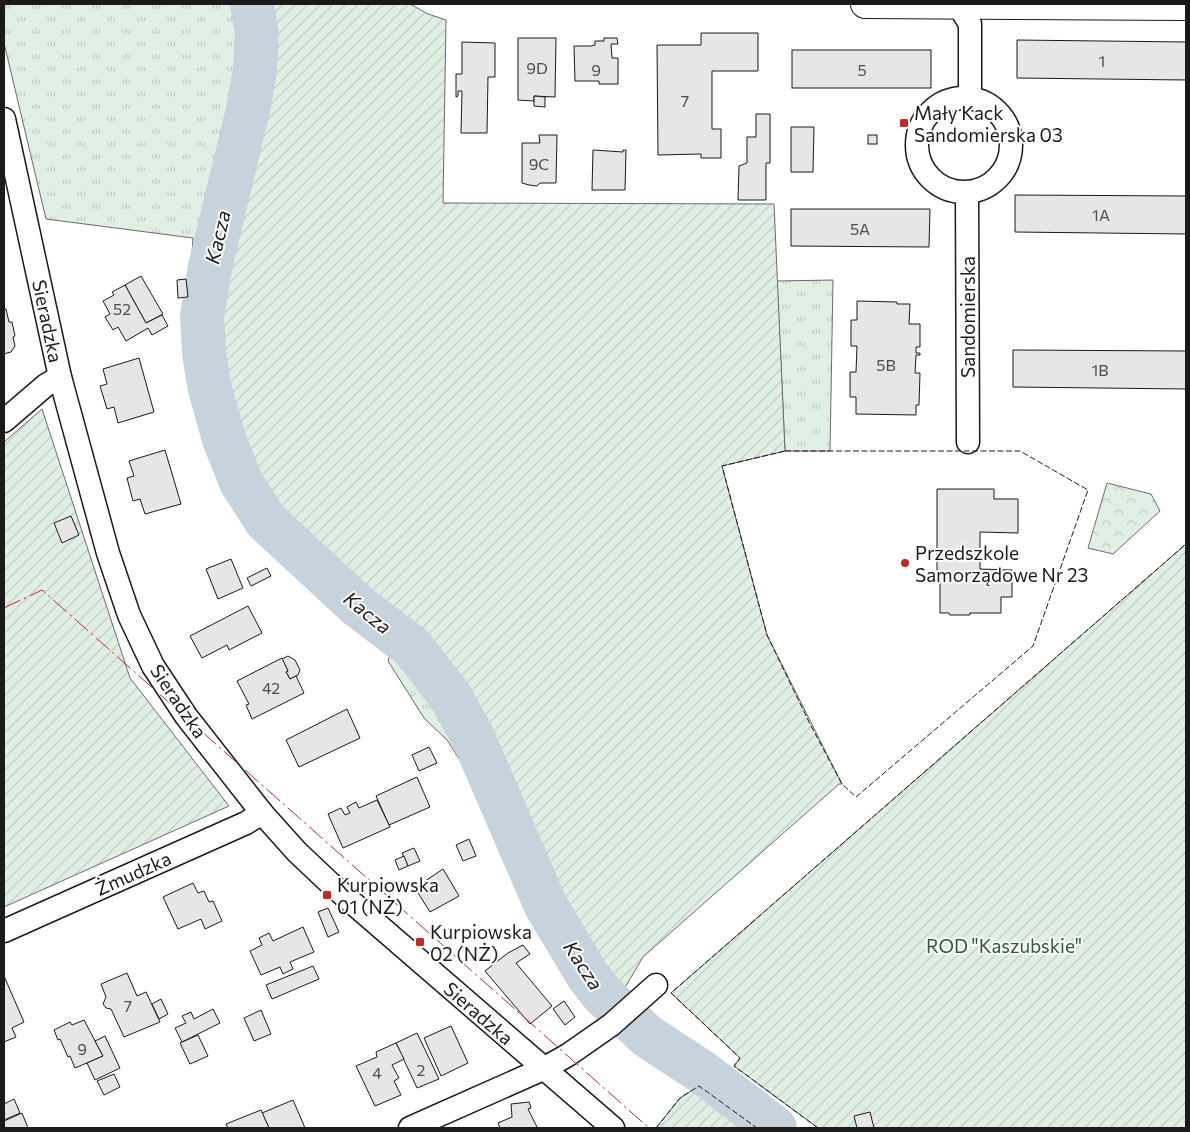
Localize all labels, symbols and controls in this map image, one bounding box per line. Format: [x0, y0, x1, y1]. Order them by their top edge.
house number: 1 [1099, 51, 1105, 70]
house number: 9D [526, 58, 548, 77]
house number: 9 [591, 60, 601, 79]
house number: 5 [857, 60, 867, 79]
house number: 7 [681, 91, 689, 110]
place label: Mały Kack Sandomierska 03 [914, 101, 1063, 146]
marker: Mały Kack Sandomierska 03 [898, 117, 910, 129]
house number: 9C [529, 154, 549, 173]
house number: 1A [1092, 205, 1110, 224]
water label: Kacza [199, 208, 235, 266]
house number: 5A [850, 219, 870, 238]
street label: Sandomierska [956, 256, 979, 378]
street label: Sieradzka [28, 278, 68, 364]
house number: 52 [113, 299, 131, 318]
house number: 5B [876, 355, 896, 374]
house number: 1B [1091, 360, 1109, 379]
place label: Przedszkole Samorządowe Nr 23 [915, 541, 1088, 586]
marker: Przedszkole Samorządowe Nr 23 [899, 557, 911, 569]
water label: Kacza [339, 586, 397, 638]
street label: Sieradzka [146, 660, 212, 742]
house number: 42 [262, 678, 280, 697]
street label: Żmudzka [92, 846, 174, 900]
place label: Kurpiowska 01 (NŻ) [337, 873, 439, 918]
marker: Kurpiowska 01 (NŻ) [321, 889, 333, 901]
place label: Kurpiowska 02 (NŻ) [430, 920, 532, 965]
park label: ROD "Kaszubskie" [926, 934, 1082, 957]
marker: Kurpiowska 02 (NŻ) [414, 936, 426, 948]
water label: Kacza [559, 936, 609, 994]
street label: Sieradzka [440, 977, 518, 1049]
house number: 7 [124, 996, 132, 1015]
house number: 9 [77, 1039, 87, 1058]
house number: 2 [417, 1060, 426, 1079]
house number: 4 [372, 1063, 382, 1082]

